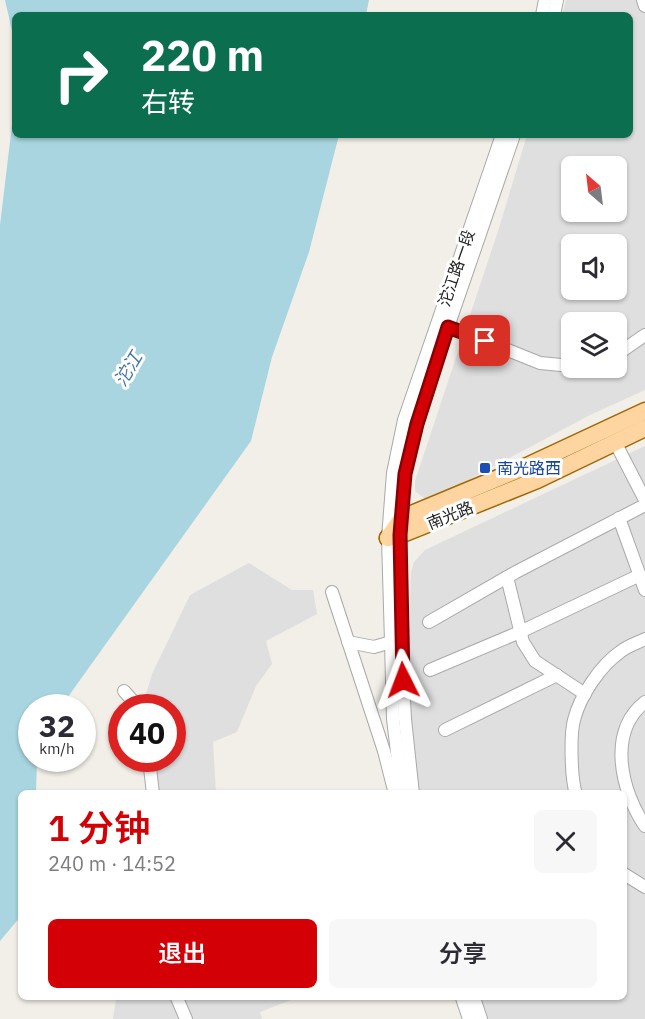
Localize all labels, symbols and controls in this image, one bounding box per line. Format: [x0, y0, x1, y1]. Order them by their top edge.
text: 220 m [141, 28, 264, 83]
icon: right [42, 36, 120, 114]
text: 右转 [141, 84, 195, 119]
north arrow [561, 156, 627, 222]
map controls [561, 156, 627, 378]
street label: 沱江路一段 [434, 227, 478, 309]
button: sound [561, 234, 627, 300]
button: layers [561, 312, 627, 378]
pin [459, 315, 510, 366]
icon: arrive [468, 324, 501, 357]
water label: 沱江 [109, 346, 148, 390]
place label: 南光路西 [497, 458, 561, 478]
marker: 南光路西 [478, 461, 492, 475]
street label: 南光路 [424, 497, 476, 533]
position arrow [371, 648, 435, 712]
speed limit sign: 40 [108, 694, 186, 772]
text: 32 [39, 706, 75, 745]
text: km/h [39, 739, 75, 758]
text: 1 分钟 [48, 804, 150, 851]
button: close [534, 810, 597, 873]
text: 240 m · 14:52 [48, 850, 176, 877]
button: 退出 [48, 919, 317, 988]
button: 分享 [329, 919, 597, 988]

